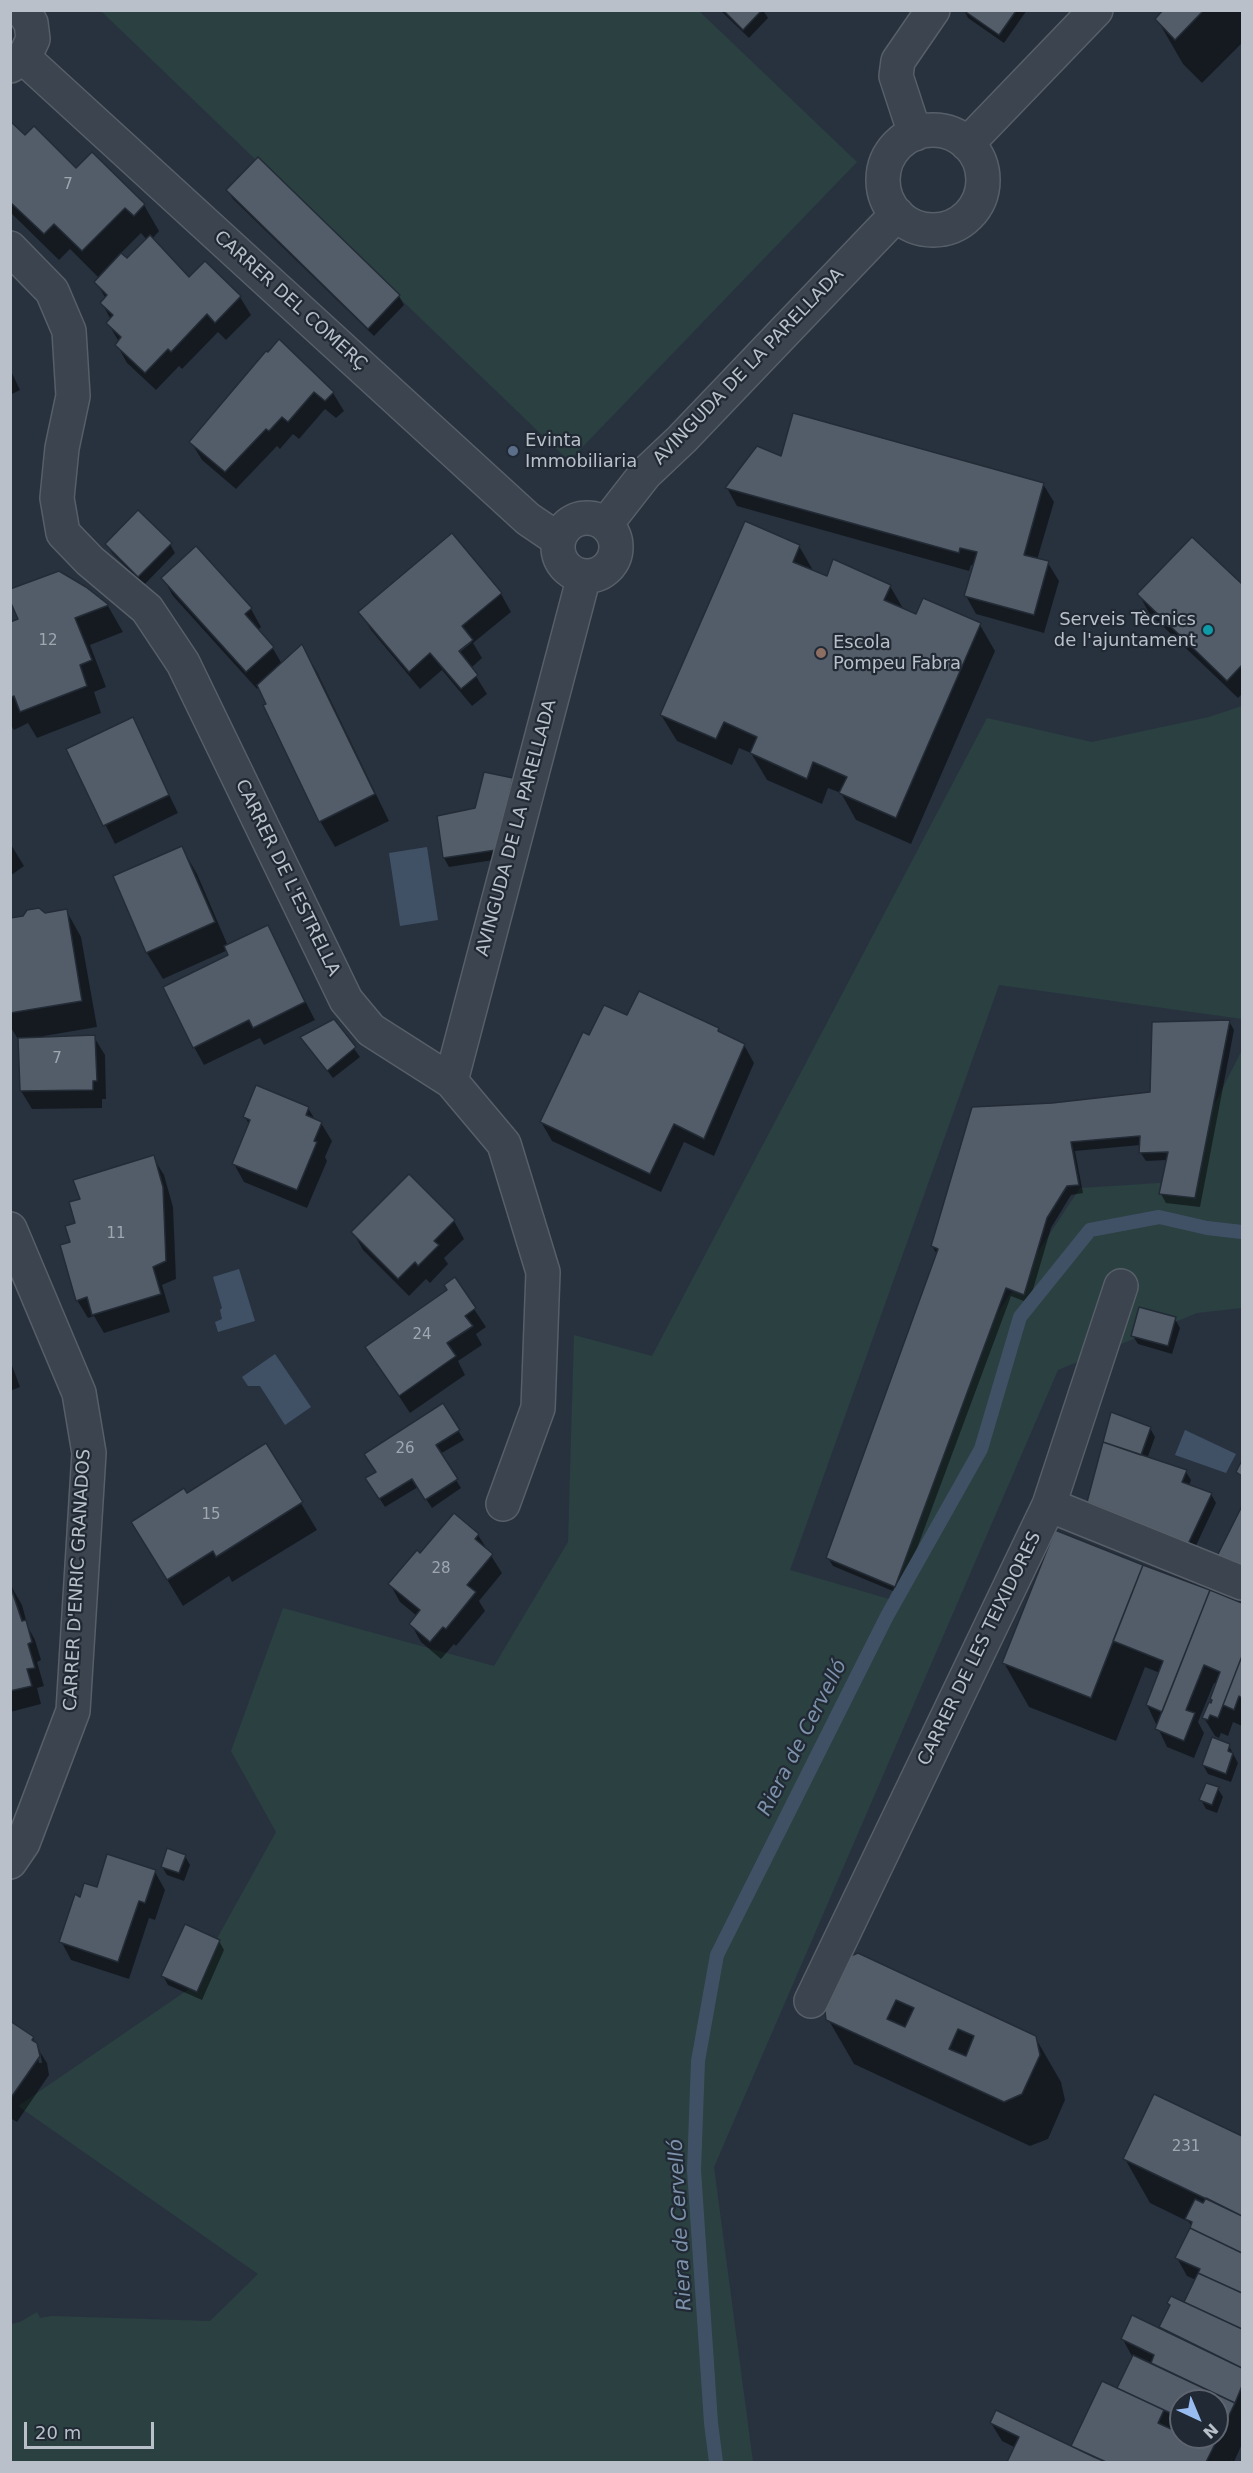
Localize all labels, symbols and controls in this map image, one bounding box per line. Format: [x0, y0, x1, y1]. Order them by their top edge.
house number: 7 [63, 176, 73, 194]
street label: CARRER DEL COMERÇ [209, 227, 371, 375]
street label: AVINGUDA DE LA PARELLADA [649, 264, 849, 470]
place label: Evinta Immobiliaria [525, 430, 637, 472]
marker: Evinta Immobiliaria [506, 444, 520, 458]
place label: Serveis Tècnics de l'ajuntament [1054, 609, 1196, 652]
marker: Serveis Tècnics de l'ajuntament [1201, 623, 1215, 637]
house number: 12 [38, 632, 58, 650]
place label: Escola Pompeu Fabra [833, 632, 961, 674]
marker: Escola Pompeu Fabra [814, 646, 828, 660]
street label: AVINGUDA DE LA PARELLADA [472, 697, 562, 959]
street label: CARRER DE L'ESTRELLA [230, 776, 344, 980]
house number: 7 [52, 1050, 62, 1068]
house number: 11 [106, 1225, 126, 1243]
house number: 24 [412, 1326, 432, 1344]
house number: 26 [395, 1440, 415, 1458]
street label: CARRER D'ENRIC GRANADOS [60, 1448, 96, 1712]
house number: 15 [201, 1506, 221, 1524]
street label: CARRER DE LES TEIXIDORES [914, 1528, 1046, 1770]
house number: 28 [431, 1560, 451, 1578]
water label: Riera de Cervelló [753, 1656, 853, 1820]
house number: 231 [1172, 2138, 1200, 2156]
water label: Riera de Cervelló [665, 2139, 697, 2311]
north arrow [1169, 2389, 1229, 2449]
scale bar [27, 2410, 158, 2448]
text: N [1199, 2419, 1222, 2442]
text: 20 m [35, 2422, 81, 2443]

